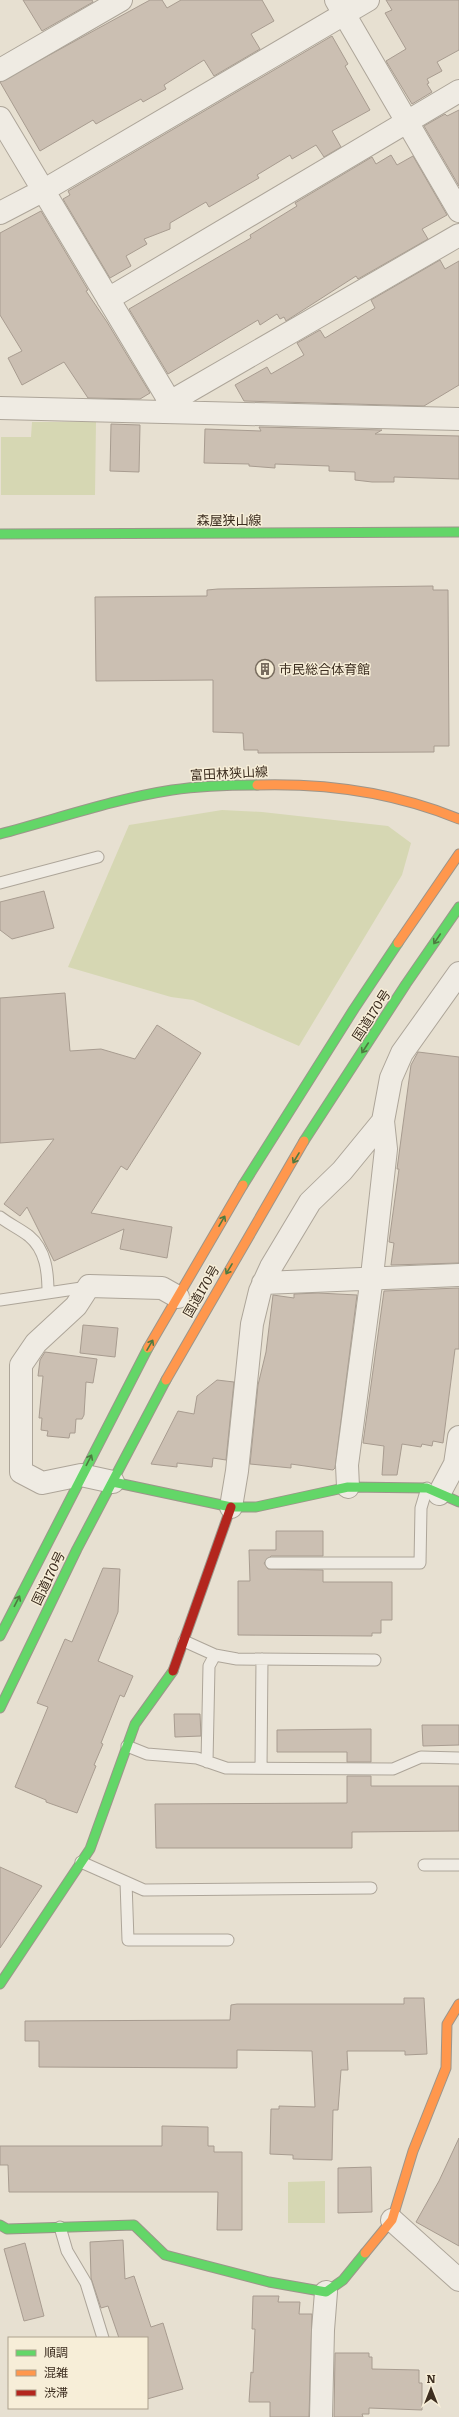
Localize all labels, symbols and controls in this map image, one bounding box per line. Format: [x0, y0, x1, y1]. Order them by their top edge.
street label: 森屋狭山線 [196, 510, 262, 529]
building icon: 市民総合体育館 [254, 658, 276, 680]
place label: 市民総合体育館 [279, 659, 370, 678]
street label: 富田林狭山線 [190, 761, 268, 784]
one-way arrow [433, 933, 441, 944]
street label: 国道170号 [347, 985, 394, 1044]
one-way arrow [361, 1042, 369, 1054]
one-way arrow [292, 1152, 300, 1163]
one-way arrow [219, 1215, 227, 1227]
street label: 国道170号 [178, 1261, 223, 1321]
one-way arrow [224, 1263, 232, 1275]
one-way arrow [146, 1339, 154, 1351]
one-way arrow [86, 1454, 93, 1466]
street label: 国道170号 [26, 1548, 69, 1608]
one-way arrow [14, 1595, 21, 1607]
legend [8, 2337, 148, 2409]
text: 順調 [44, 2343, 68, 2361]
text: 混雑 [44, 2363, 68, 2381]
north arrow [411, 2369, 451, 2409]
text: N [426, 2370, 436, 2386]
text: 渋滞 [44, 2383, 68, 2401]

